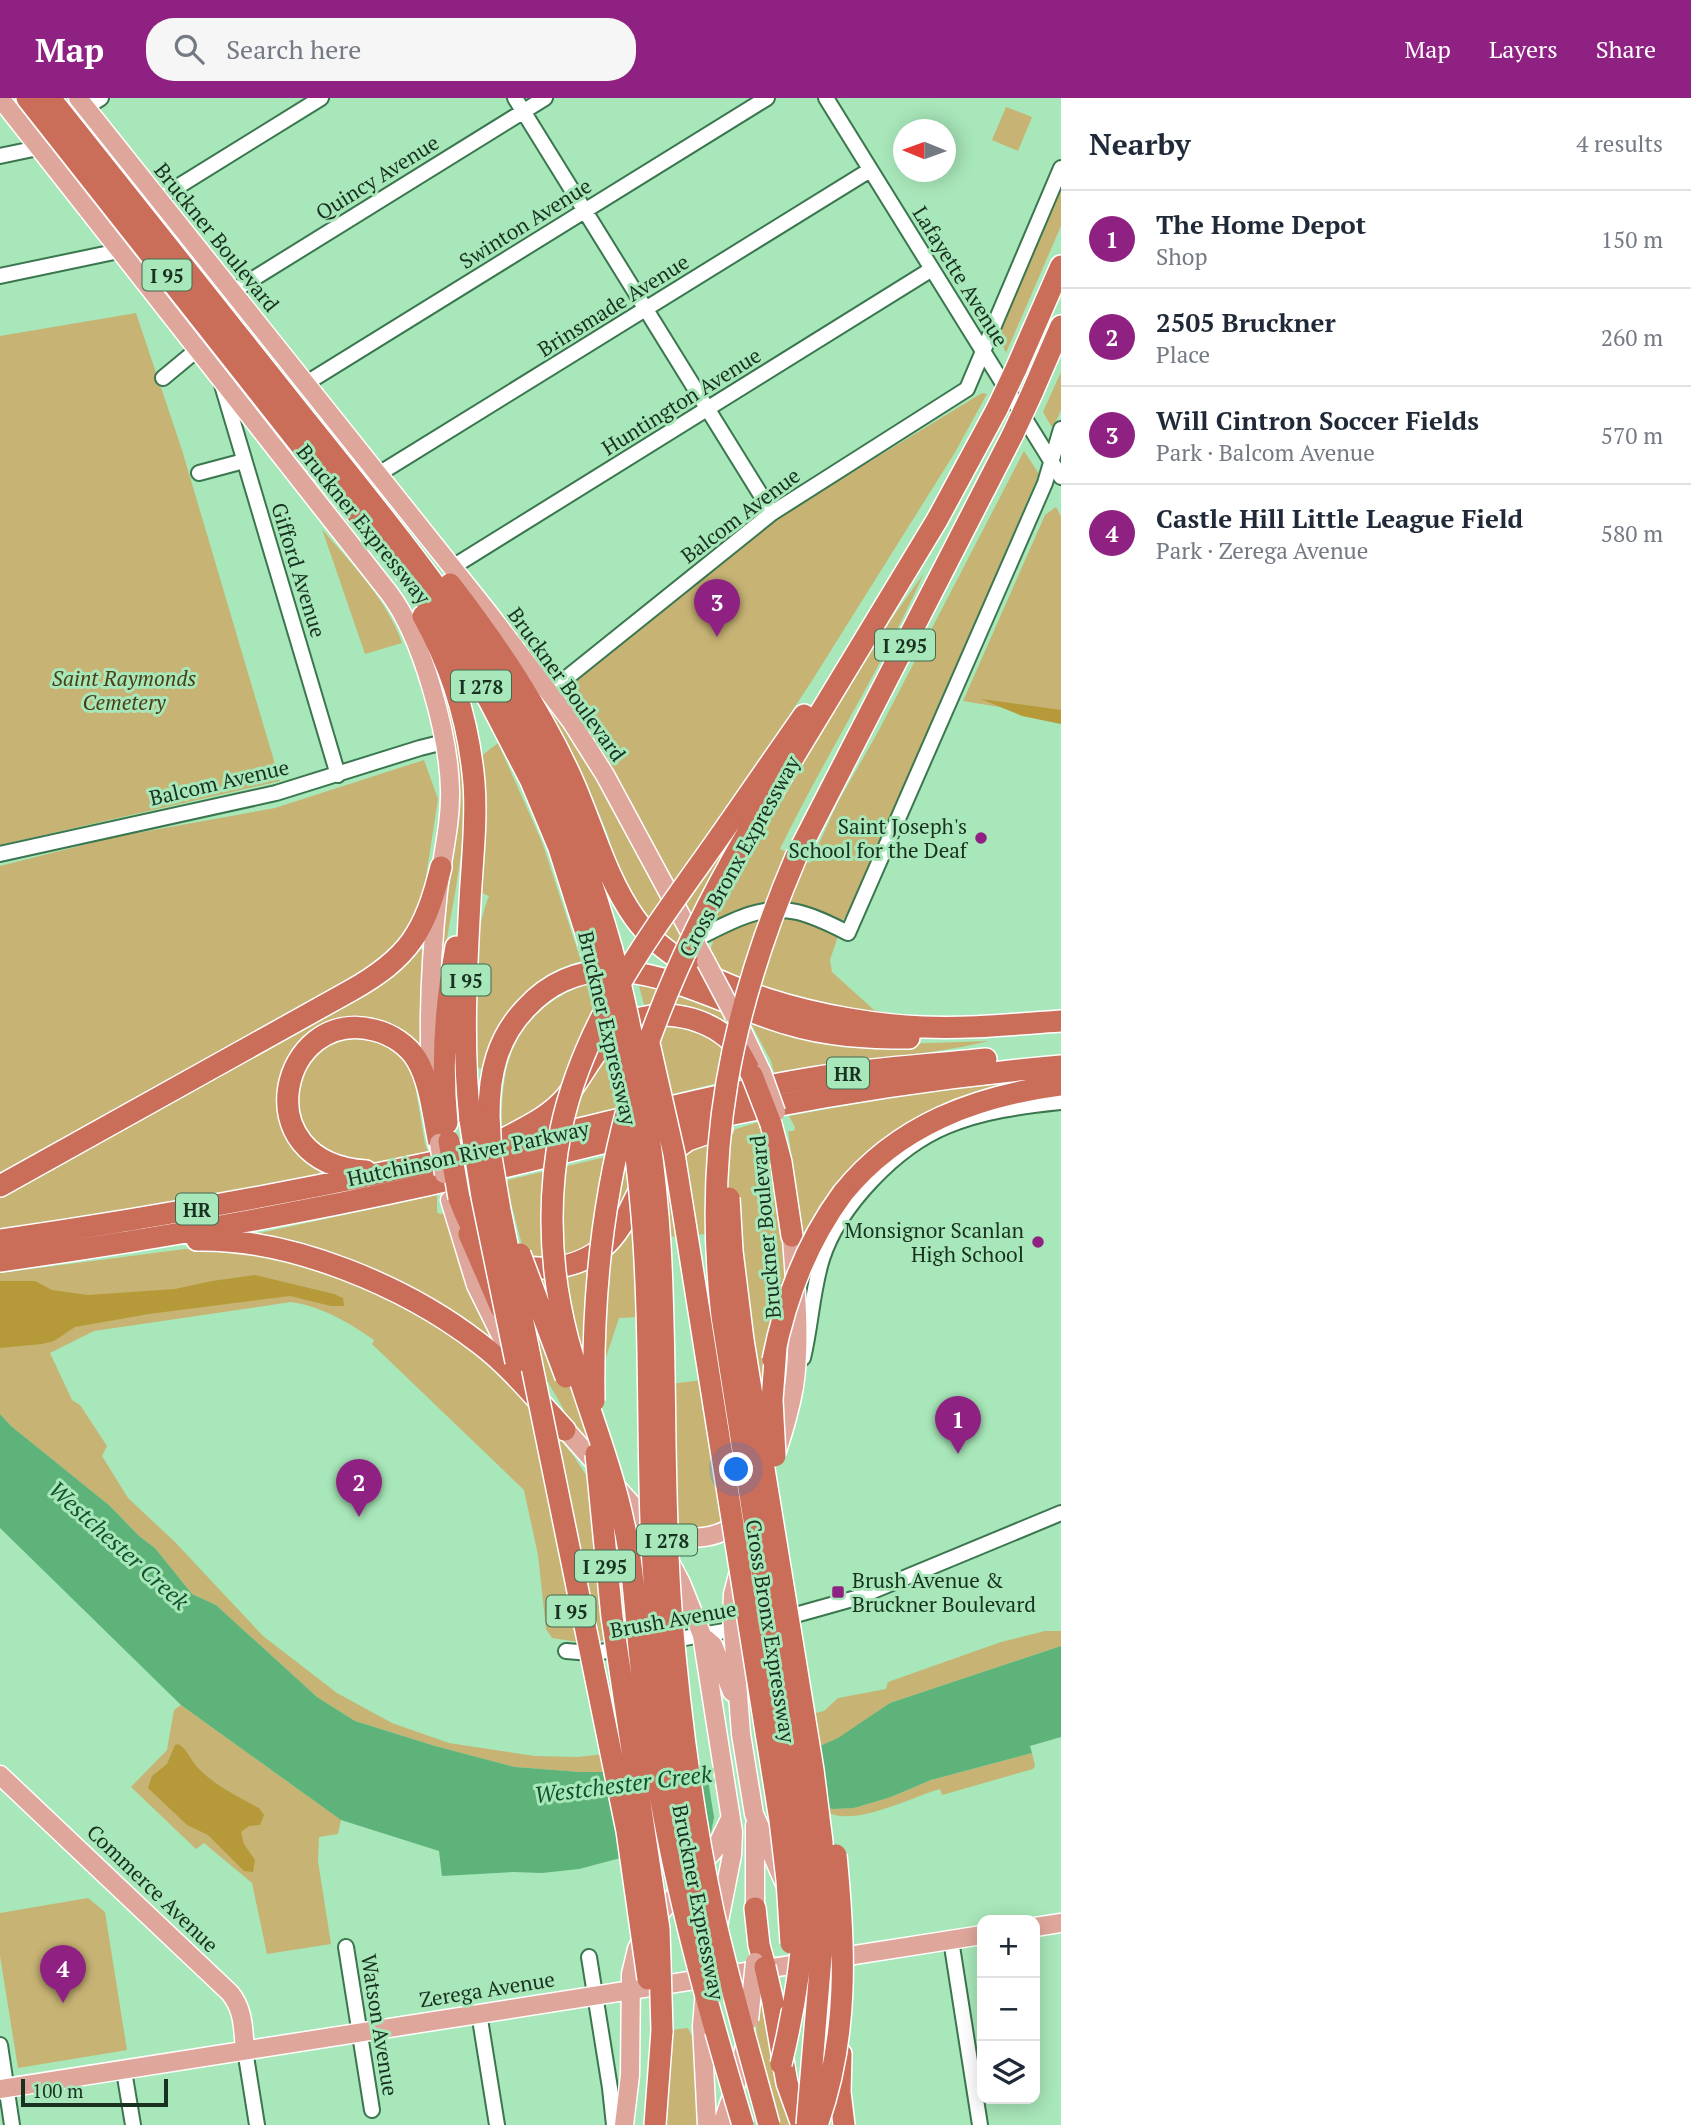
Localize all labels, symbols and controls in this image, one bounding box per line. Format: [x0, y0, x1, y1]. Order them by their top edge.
search box [146, 18, 636, 81]
text: Map [35, 28, 104, 71]
icon: search [170, 30, 208, 68]
text: Search here [226, 32, 361, 66]
text: Map [1404, 33, 1451, 65]
text: Layers [1489, 33, 1558, 65]
text: Share [1596, 33, 1656, 65]
north arrow [893, 119, 956, 182]
text: Nearby [1089, 124, 1191, 164]
street label: Quincy Avenue [310, 128, 444, 226]
text: 4 results [1576, 128, 1663, 159]
street label: Bruckner Boulevard [148, 157, 286, 318]
street label: Swinton Avenue [454, 171, 596, 275]
street label: Lafayette Avenue [907, 201, 1015, 351]
text: The Home Depot [1156, 207, 1366, 241]
text: 1 [1106, 224, 1119, 255]
text: 150 m [1601, 224, 1663, 255]
text: Shop [1156, 241, 1208, 272]
street label: Brinsmade Avenue [532, 247, 694, 363]
road number: I 95 [142, 260, 192, 290]
text: 2505 Bruckner [1156, 305, 1336, 339]
text: 2 [1106, 322, 1119, 353]
text: 260 m [1601, 322, 1663, 353]
text: Place [1156, 339, 1210, 370]
street label: Huntington Avenue [596, 341, 766, 461]
text: Will Cintron Soccer Fields [1156, 403, 1479, 437]
text: 3 [1106, 420, 1119, 451]
text: 570 m [1601, 420, 1663, 451]
text: Park · Balcom Avenue [1156, 437, 1375, 468]
street label: Bruckner Expressway [291, 438, 437, 610]
street label: Balcom Avenue [675, 461, 805, 569]
street label: Gifford Avenue [265, 499, 333, 641]
text: Castle Hill Little League Field [1156, 501, 1523, 535]
text: 4 [1106, 518, 1119, 549]
text: 580 m [1601, 518, 1663, 549]
text: Park · Zerega Avenue [1156, 535, 1368, 566]
pin: 3 [694, 579, 740, 637]
street label: Bruckner Boulevard [502, 601, 633, 767]
road number: I 295 [875, 630, 935, 660]
park label: Saint Raymonds Cemetery [52, 664, 197, 716]
road number: I 278 [451, 670, 511, 702]
street label: Cross Bronx Expressway [672, 750, 806, 962]
street label: Balcom Avenue [146, 752, 292, 812]
place label: Saint Joseph's School for the Deaf [788, 812, 969, 864]
marker: Saint Joseph's School for the Deaf [973, 830, 989, 846]
street label: Bruckner Expressway [572, 928, 644, 1128]
road number: I 95 [442, 964, 490, 996]
road number: HR [827, 1057, 869, 1088]
street label: Hutchinson River Parkway [345, 1114, 592, 1192]
street label: Bruckner Boulevard [743, 1134, 787, 1320]
road number: HR [176, 1194, 218, 1224]
place label: Monsignor Scanlan High School [844, 1216, 1025, 1268]
marker: Monsignor Scanlan High School [1030, 1234, 1046, 1250]
pin: 1 [935, 1396, 981, 1454]
your location [719, 1452, 753, 1486]
pin: 2 [336, 1459, 382, 1517]
water label: Westchester Creek [42, 1474, 196, 1617]
street label: Cross Bronx Expressway [740, 1517, 803, 1745]
road number: I 278 [637, 1524, 697, 1556]
road number: I 295 [575, 1550, 635, 1582]
place label: Brush Avenue & Bruckner Boulevard [852, 1566, 1036, 1618]
marker: Brush Avenue & Bruckner Boulevard [830, 1584, 846, 1600]
street label: Brush Avenue [608, 1594, 738, 1644]
road number: I 95 [546, 1596, 596, 1626]
water label: Westchester Creek [532, 1758, 714, 1810]
street label: Bruckner Expressway [666, 1802, 732, 2002]
street label: Commerce Avenue [81, 1818, 225, 1958]
map controls [977, 1915, 1040, 2104]
button: + [977, 1915, 1040, 1978]
pin: 4 [40, 1945, 86, 2003]
street label: Watson Avenue [355, 1952, 405, 2098]
street label: Zerega Avenue [417, 1964, 557, 2014]
button: − [977, 1978, 1040, 2041]
button: layers [977, 2041, 1040, 2104]
scale bar [21, 2076, 168, 2108]
text: 100 m [32, 2078, 83, 2103]

